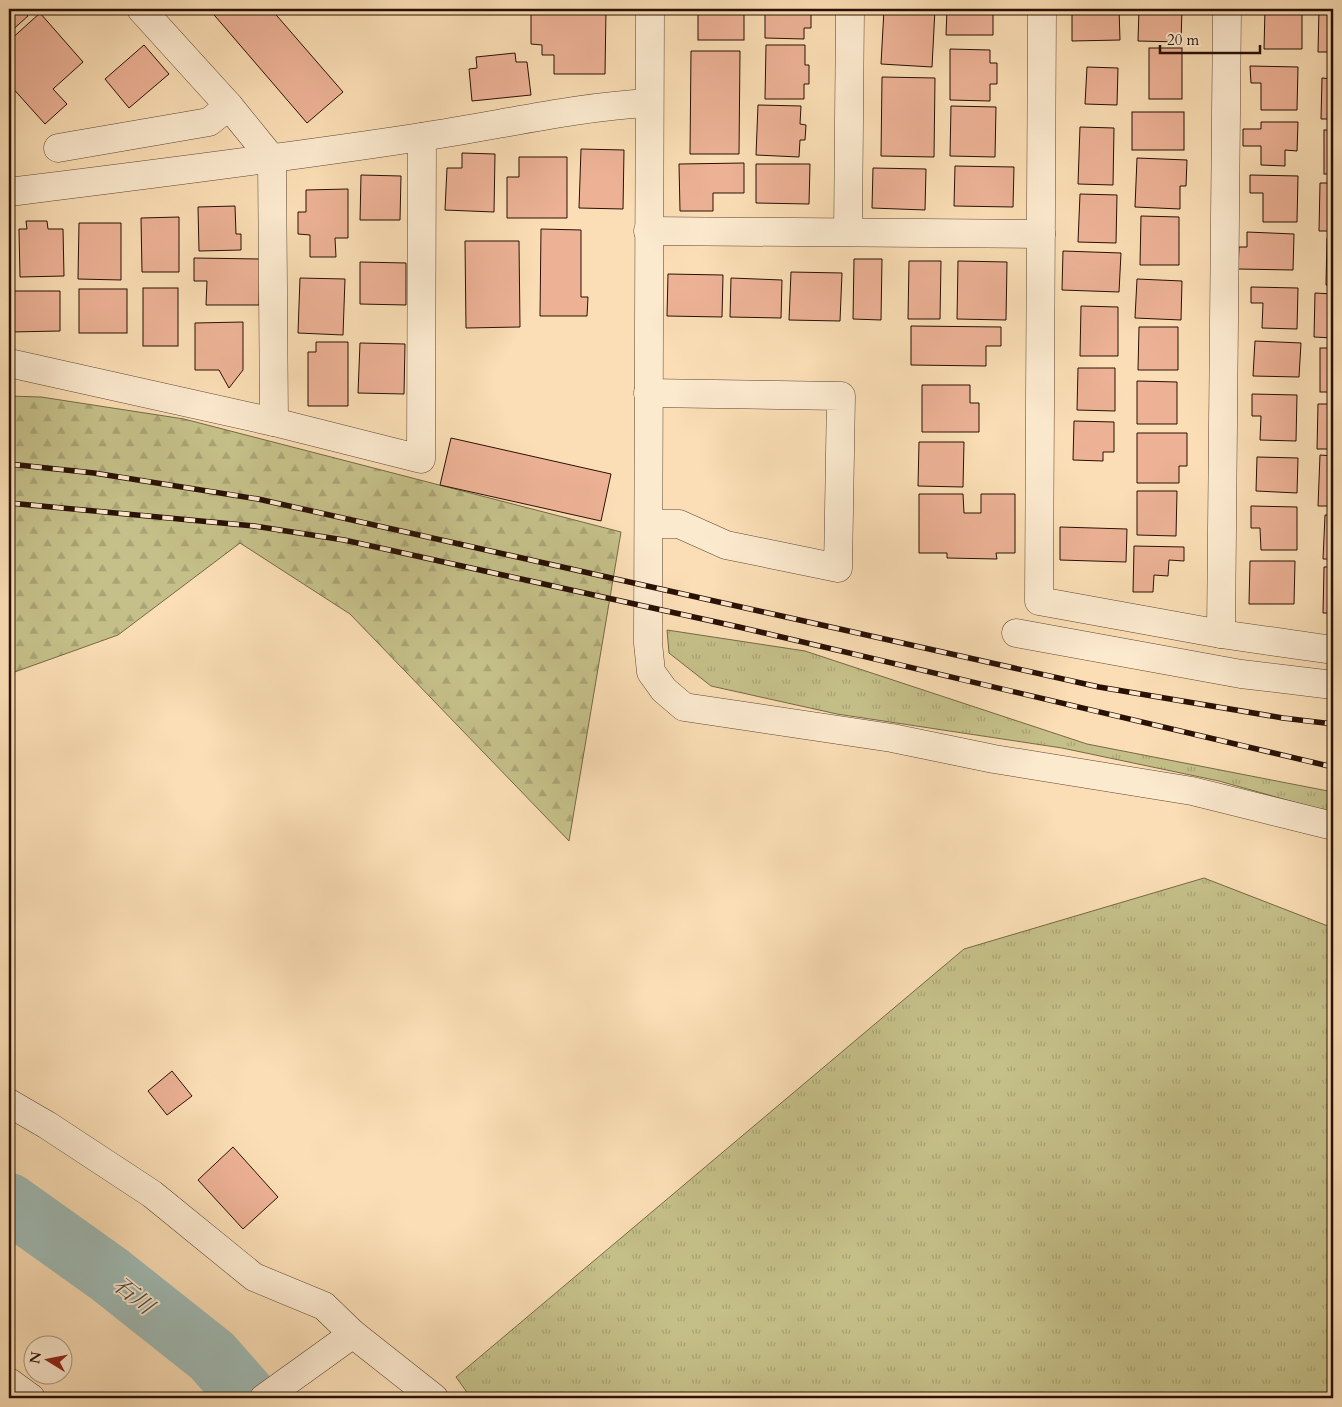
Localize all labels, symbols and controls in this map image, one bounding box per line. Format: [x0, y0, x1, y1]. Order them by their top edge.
scale bar [1160, 22, 1260, 54]
text: 20 m [1167, 30, 1199, 50]
water label: 石川 [107, 1270, 161, 1323]
north arrow [22, 1334, 72, 1384]
text: N [25, 1350, 46, 1365]

